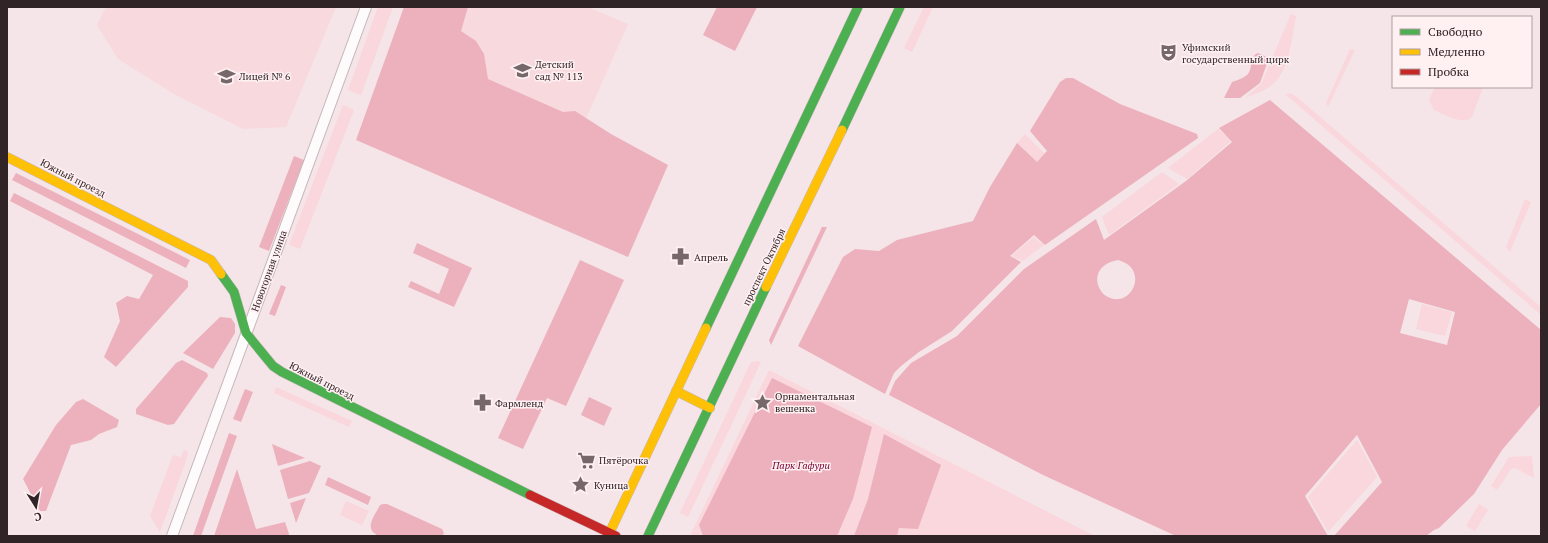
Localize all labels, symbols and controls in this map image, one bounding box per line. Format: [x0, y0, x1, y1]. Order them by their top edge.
legend [1392, 16, 1532, 88]
text: Свободно [1428, 24, 1483, 39]
place label: Уфимский государственный цирк [1182, 41, 1290, 66]
theatre icon: Уфимский государственный цирк [1159, 43, 1179, 63]
text: Медленно [1428, 44, 1485, 59]
place label: Детский сад № 113 [535, 58, 583, 83]
school or university icon: Детский сад № 113 [512, 60, 532, 80]
text: Пробка [1428, 64, 1469, 79]
school or university icon: Лицей № 6 [216, 66, 236, 86]
place label: Лицей № 6 [238, 70, 291, 83]
street label: Южный проезд [38, 156, 108, 200]
street label: проспект Октября [740, 226, 788, 308]
street label: Новогорная улица [248, 229, 290, 313]
pharmacy icon: Апрель [671, 247, 691, 267]
place label: Апрель [694, 251, 728, 264]
street label: Южный проезд [287, 359, 357, 403]
place label: Орнаментальная вешенка [775, 390, 855, 415]
place icon: Орнаментальная вешенка [752, 392, 772, 412]
pharmacy icon: Фармленд [472, 393, 492, 413]
place label: Фармленд [495, 397, 543, 410]
supermarket icon: Пятёрочка [576, 450, 596, 470]
place label: Пятёрочка [599, 454, 649, 467]
park label: Парк Гафури [771, 459, 830, 472]
place icon: Куница [571, 475, 591, 495]
place label: Куница [594, 479, 628, 492]
north arrow [16, 487, 56, 527]
text: С [33, 509, 43, 524]

